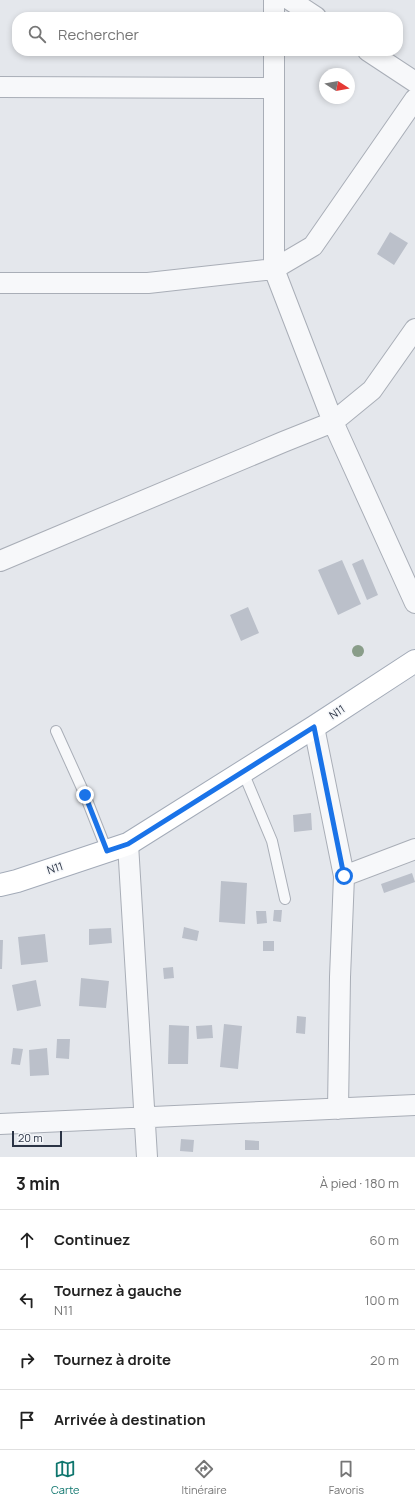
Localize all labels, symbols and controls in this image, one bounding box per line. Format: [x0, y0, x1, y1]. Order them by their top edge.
search box [12, 12, 403, 56]
icon: search [26, 23, 48, 45]
text: Rechercher [58, 24, 139, 45]
north arrow [319, 68, 355, 104]
street label: N11 [326, 701, 348, 722]
route end [76, 786, 94, 804]
street label: N11 [45, 858, 65, 877]
route start [335, 867, 353, 885]
scale bar [12, 1129, 62, 1148]
text: 20 m [18, 1130, 43, 1145]
text: 3 min [16, 1172, 60, 1195]
text: À pied · 180 m [320, 1174, 399, 1192]
icon: ahead [16, 1229, 38, 1251]
text: Continuez [54, 1229, 130, 1250]
text: 60 m [369, 1231, 399, 1249]
text: Tournez à gauche [54, 1280, 182, 1301]
icon: left [16, 1289, 38, 1311]
text: 100 m [364, 1291, 399, 1309]
text: N11 [54, 1301, 73, 1319]
icon: right [16, 1349, 38, 1371]
text: Tournez à droite [54, 1349, 171, 1370]
text: 20 m [370, 1351, 399, 1369]
icon: arrive [16, 1409, 38, 1431]
text: Arrivée à destination [54, 1409, 206, 1430]
tab: Carte [51, 1458, 80, 1497]
tab: Itinéraire [181, 1458, 227, 1497]
tab: Favoris [329, 1458, 364, 1497]

